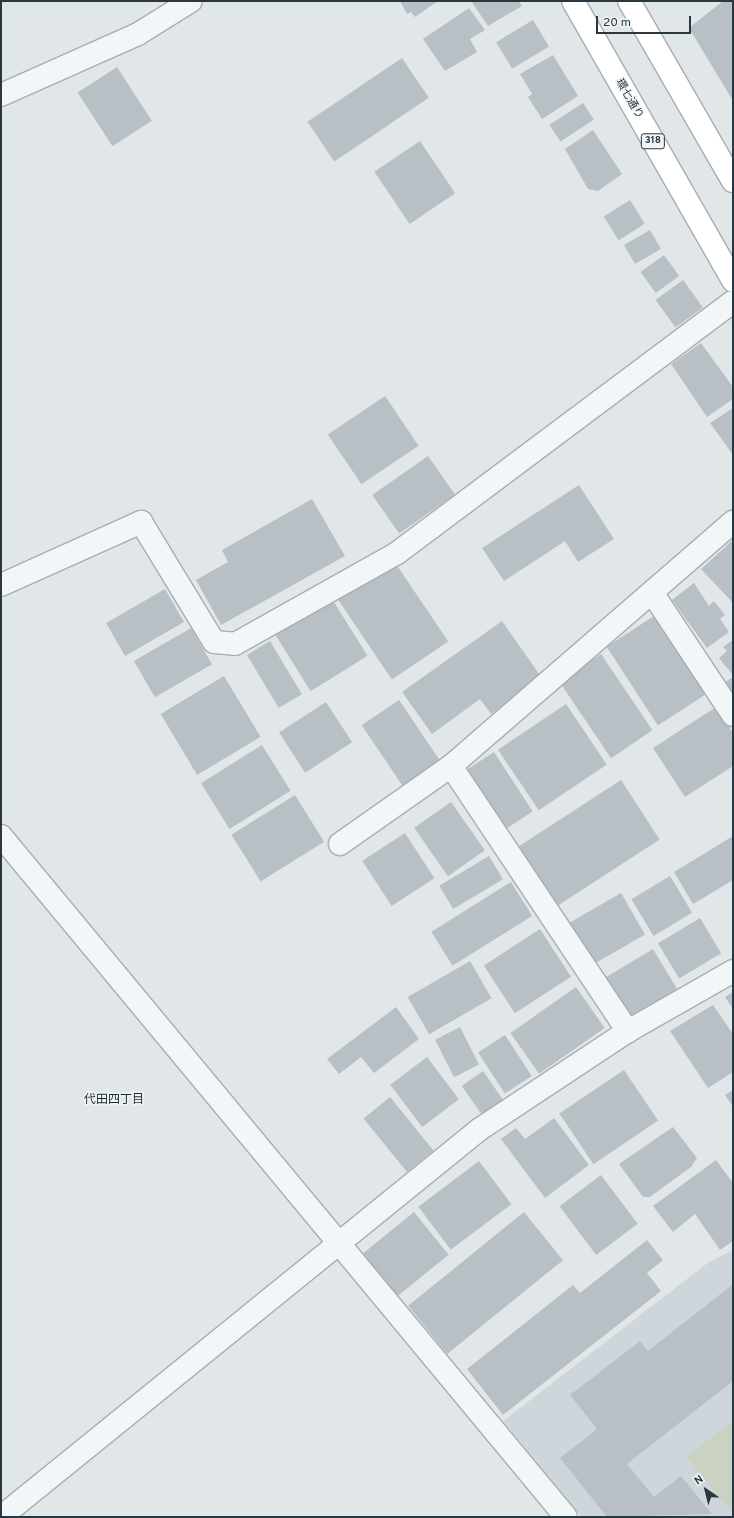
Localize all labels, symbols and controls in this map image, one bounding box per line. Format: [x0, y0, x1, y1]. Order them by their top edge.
scale bar [598, 8, 693, 34]
text: 20 m [603, 15, 631, 31]
street label: 環七通り [612, 77, 646, 121]
road number: 318 [640, 133, 666, 149]
district label: 代田四丁目 [84, 1094, 144, 1108]
north arrow [686, 1470, 726, 1510]
text: N [692, 1472, 706, 1488]

